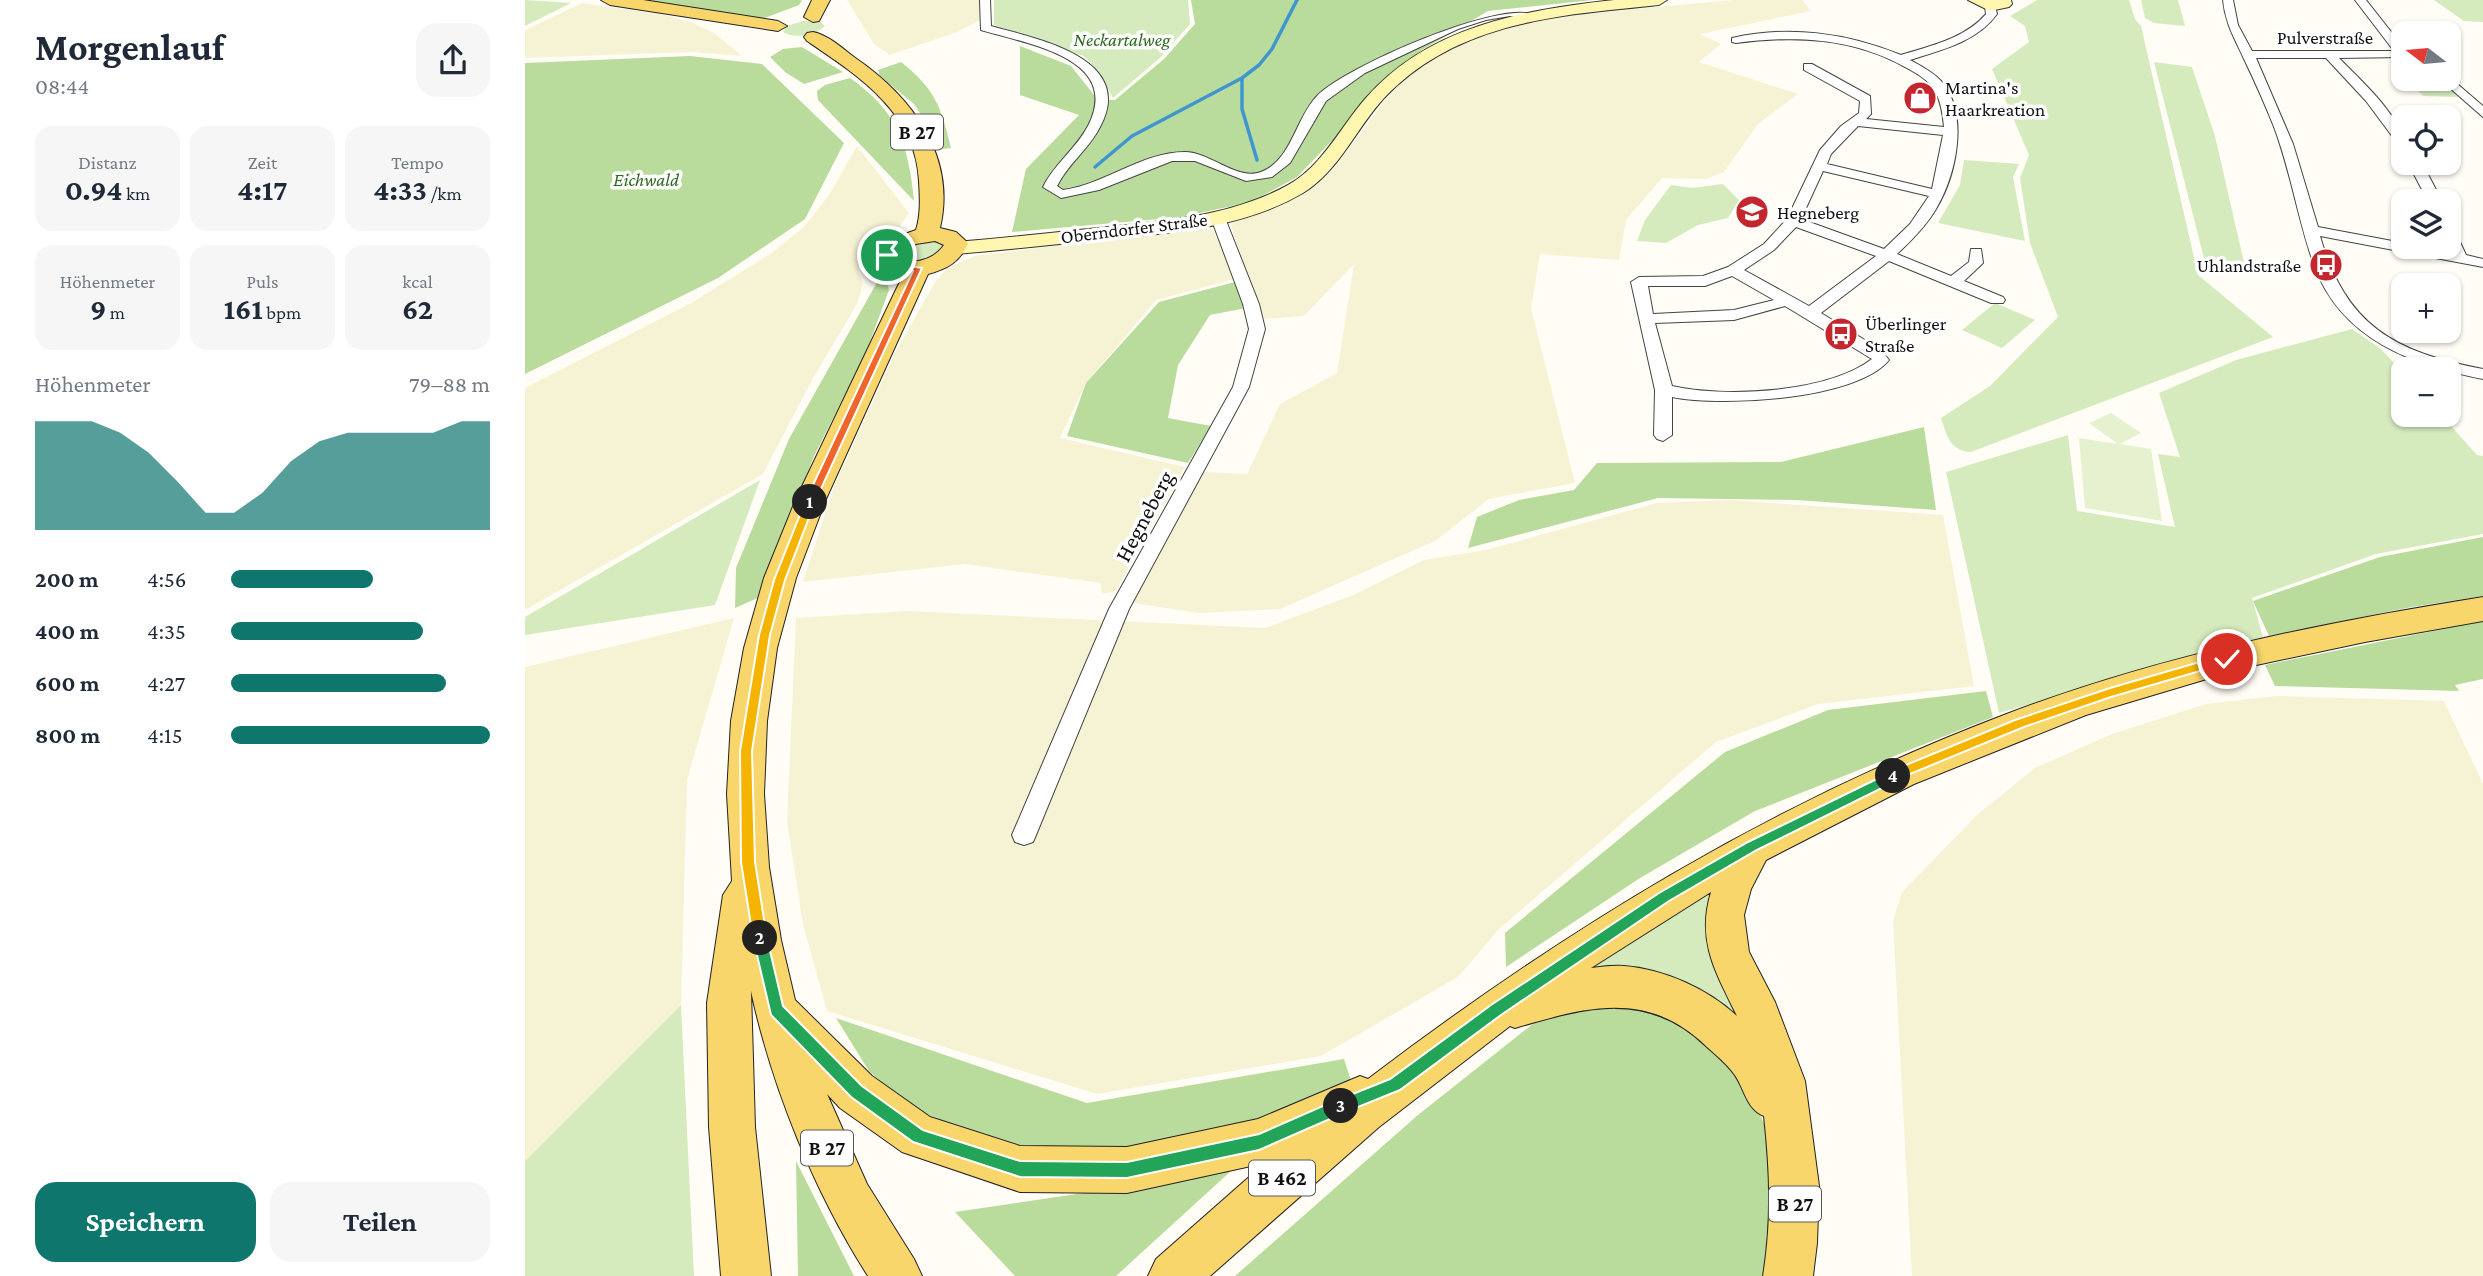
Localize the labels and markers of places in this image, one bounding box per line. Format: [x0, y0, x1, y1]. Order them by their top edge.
place label: Martina's Haarkreation [1945, 77, 2045, 120]
shop icon: Martina's Haarkreation [1901, 79, 1939, 117]
school or university icon: Hegneberg [1733, 193, 1771, 231]
place label: Hegneberg [1777, 202, 1859, 223]
pin [857, 225, 917, 285]
bus stop icon: Uhlandstraße [2307, 246, 2345, 284]
place label: Uhlandstraße [2197, 255, 2301, 276]
place label: Überlinger Straße [1865, 313, 1947, 356]
bus stop icon: Überlinger Straße [1822, 315, 1860, 353]
pin: 1 [793, 484, 827, 520]
pin [2197, 629, 2257, 689]
pin: 4 [1875, 758, 1911, 794]
pin: 2 [743, 920, 777, 956]
pin: 3 [1323, 1088, 1359, 1124]

